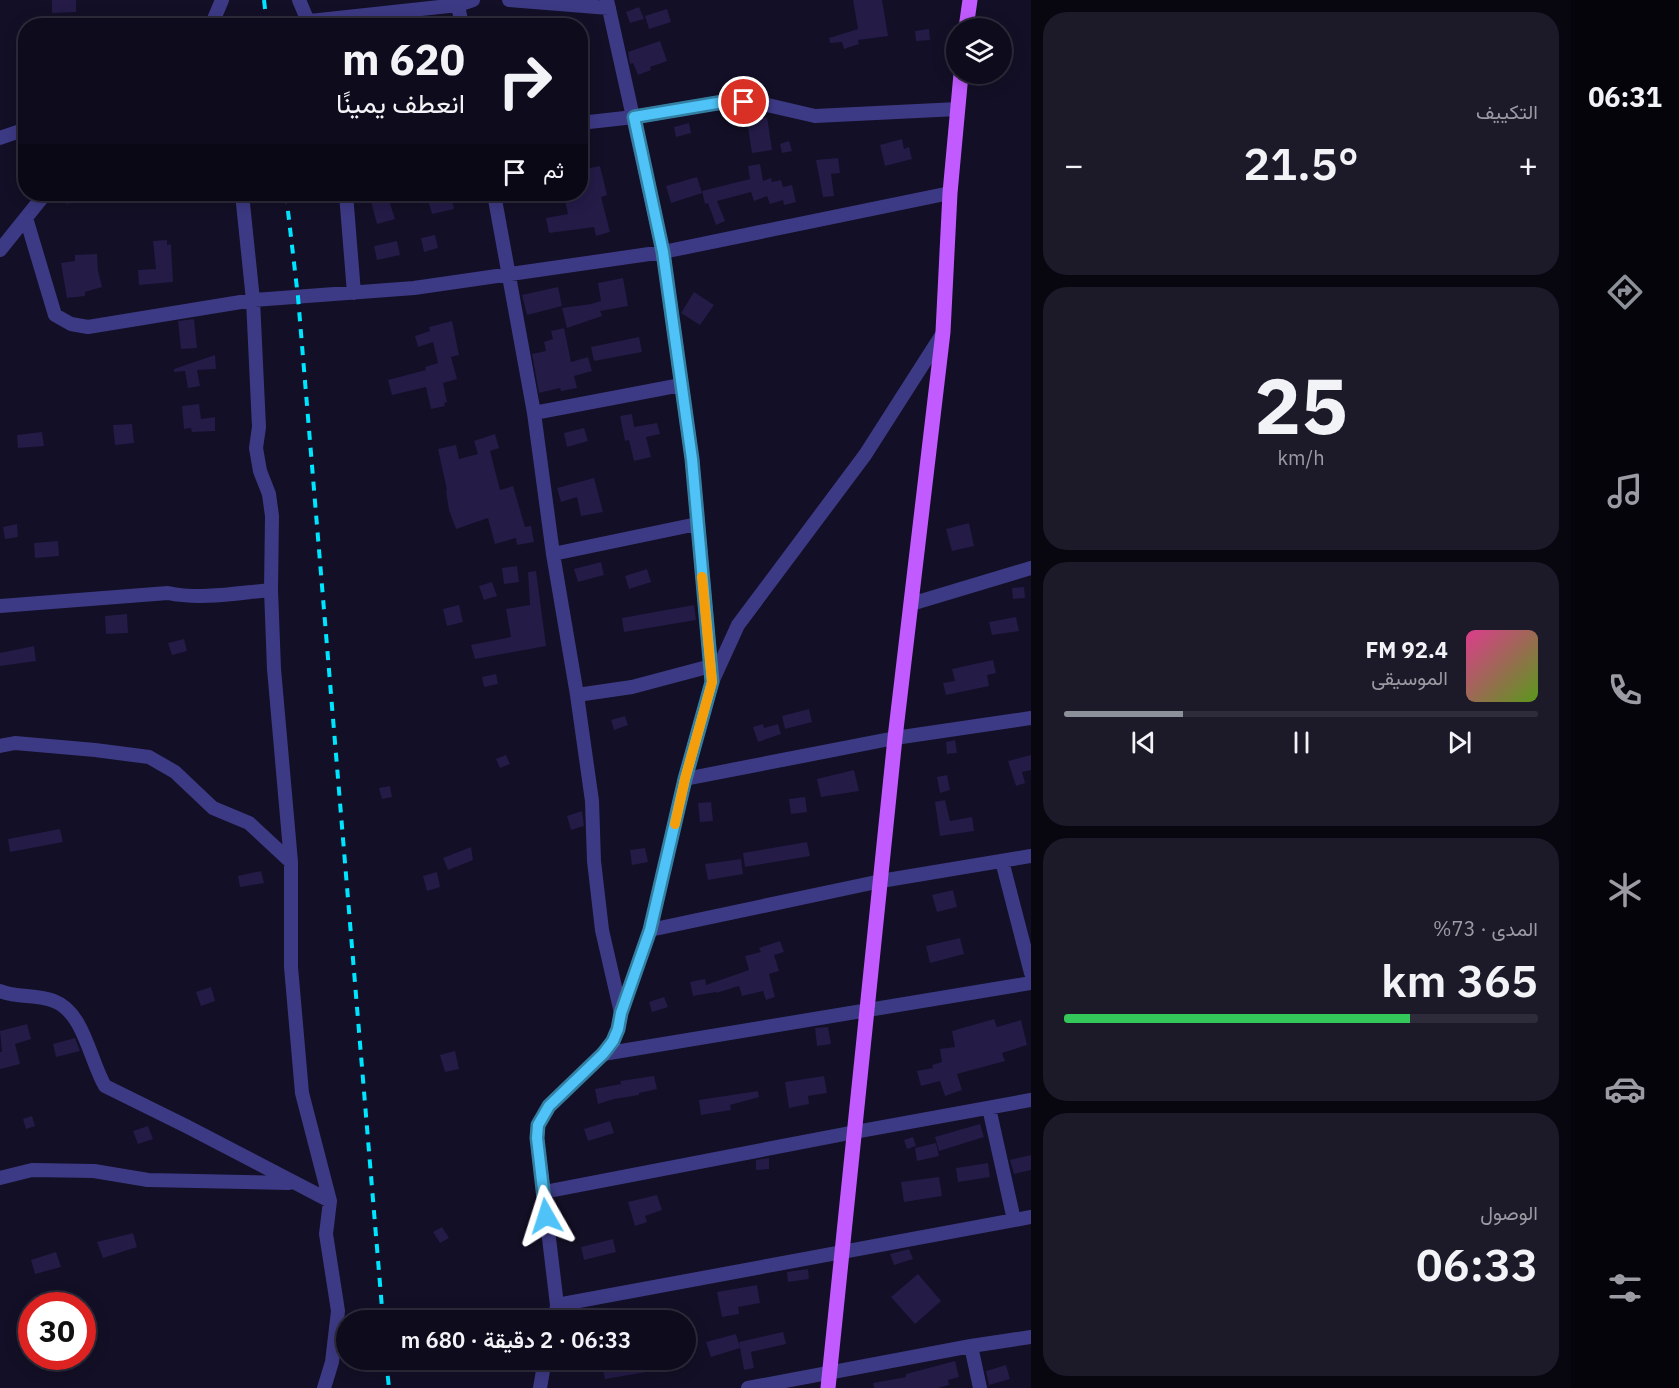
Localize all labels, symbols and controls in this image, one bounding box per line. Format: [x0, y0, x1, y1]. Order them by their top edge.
map controls [946, 18, 1012, 84]
button: layers [946, 18, 1012, 84]
text: 620 m [342, 32, 465, 87]
icon: right [486, 42, 564, 120]
pin [718, 76, 769, 127]
text: 06:31 [1588, 79, 1662, 114]
text: انعطف يمينًا [336, 85, 465, 120]
icon: arrive [727, 85, 760, 118]
text: التكييف [1476, 98, 1538, 125]
text: 21.5° [1243, 134, 1359, 192]
text: − [1064, 143, 1084, 186]
text: + [1518, 143, 1538, 186]
text: ثم [543, 155, 564, 184]
icon: arrive [498, 156, 531, 189]
icon: directions [1604, 271, 1646, 313]
text: 25 [1254, 354, 1348, 455]
text: km/h [1277, 444, 1325, 471]
icon: music [1604, 470, 1646, 512]
text: 92.4 FM [1365, 635, 1448, 664]
text: الموسيقى [1371, 664, 1448, 691]
icon: phone [1604, 669, 1646, 711]
icon: previous [1127, 726, 1160, 759]
icon: pause [1285, 726, 1318, 759]
icon: next [1443, 726, 1476, 759]
icon: climate [1604, 869, 1646, 911]
text: المدى · 73% [1433, 915, 1538, 942]
text: 365 km [1381, 951, 1538, 1009]
icon: car [1604, 1068, 1646, 1110]
position arrow [514, 1184, 578, 1248]
text: الوصول [1480, 1199, 1538, 1226]
text: 06:33 [1416, 1235, 1538, 1293]
icon: filters [1604, 1267, 1646, 1309]
speed limit sign: 30 [18, 1292, 96, 1370]
text: 06:33 · 2 دقيقة · 680 m [401, 1325, 631, 1354]

